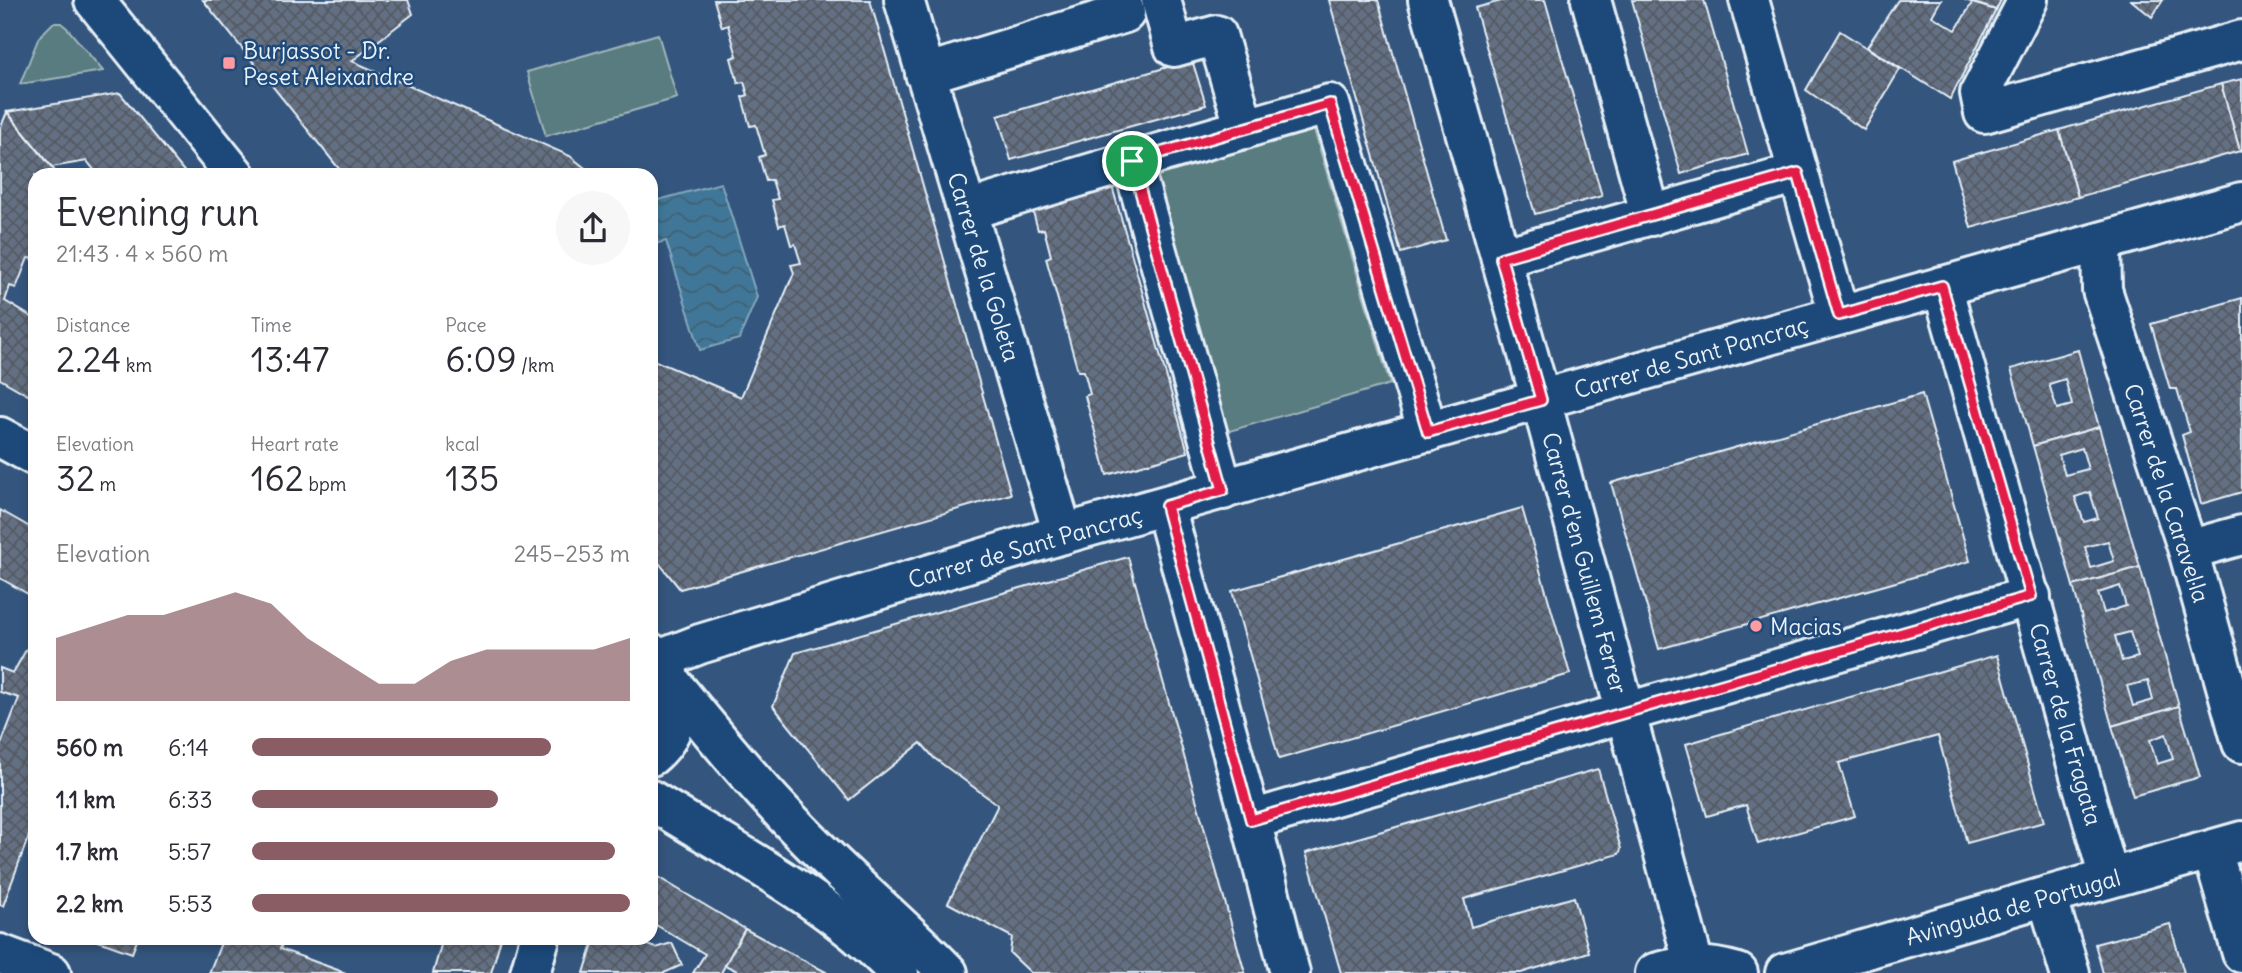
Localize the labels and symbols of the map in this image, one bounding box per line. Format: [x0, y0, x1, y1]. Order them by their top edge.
place label: Burjassot - Dr. Peset Aleixandre [243, 36, 414, 91]
marker: Burjassot - Dr. Peset Aleixandre [221, 55, 237, 71]
pin [1102, 131, 1162, 191]
street label: Carrer de la Goleta [941, 169, 1027, 365]
street label: Carrer de Sant Pancraç [1571, 310, 1811, 404]
street label: Carrer de la Caravel·la [2118, 380, 2216, 606]
street label: Carrer d'en Guillem Ferrer [1536, 429, 1634, 697]
street label: Carrer de Sant Pancraç [905, 500, 1145, 594]
place label: Macias [1770, 612, 1842, 641]
marker: Macias [1748, 618, 1764, 634]
street label: Carrer de la Fragata [2023, 619, 2109, 829]
street label: Avinguda de Portugal [1902, 863, 2124, 951]

